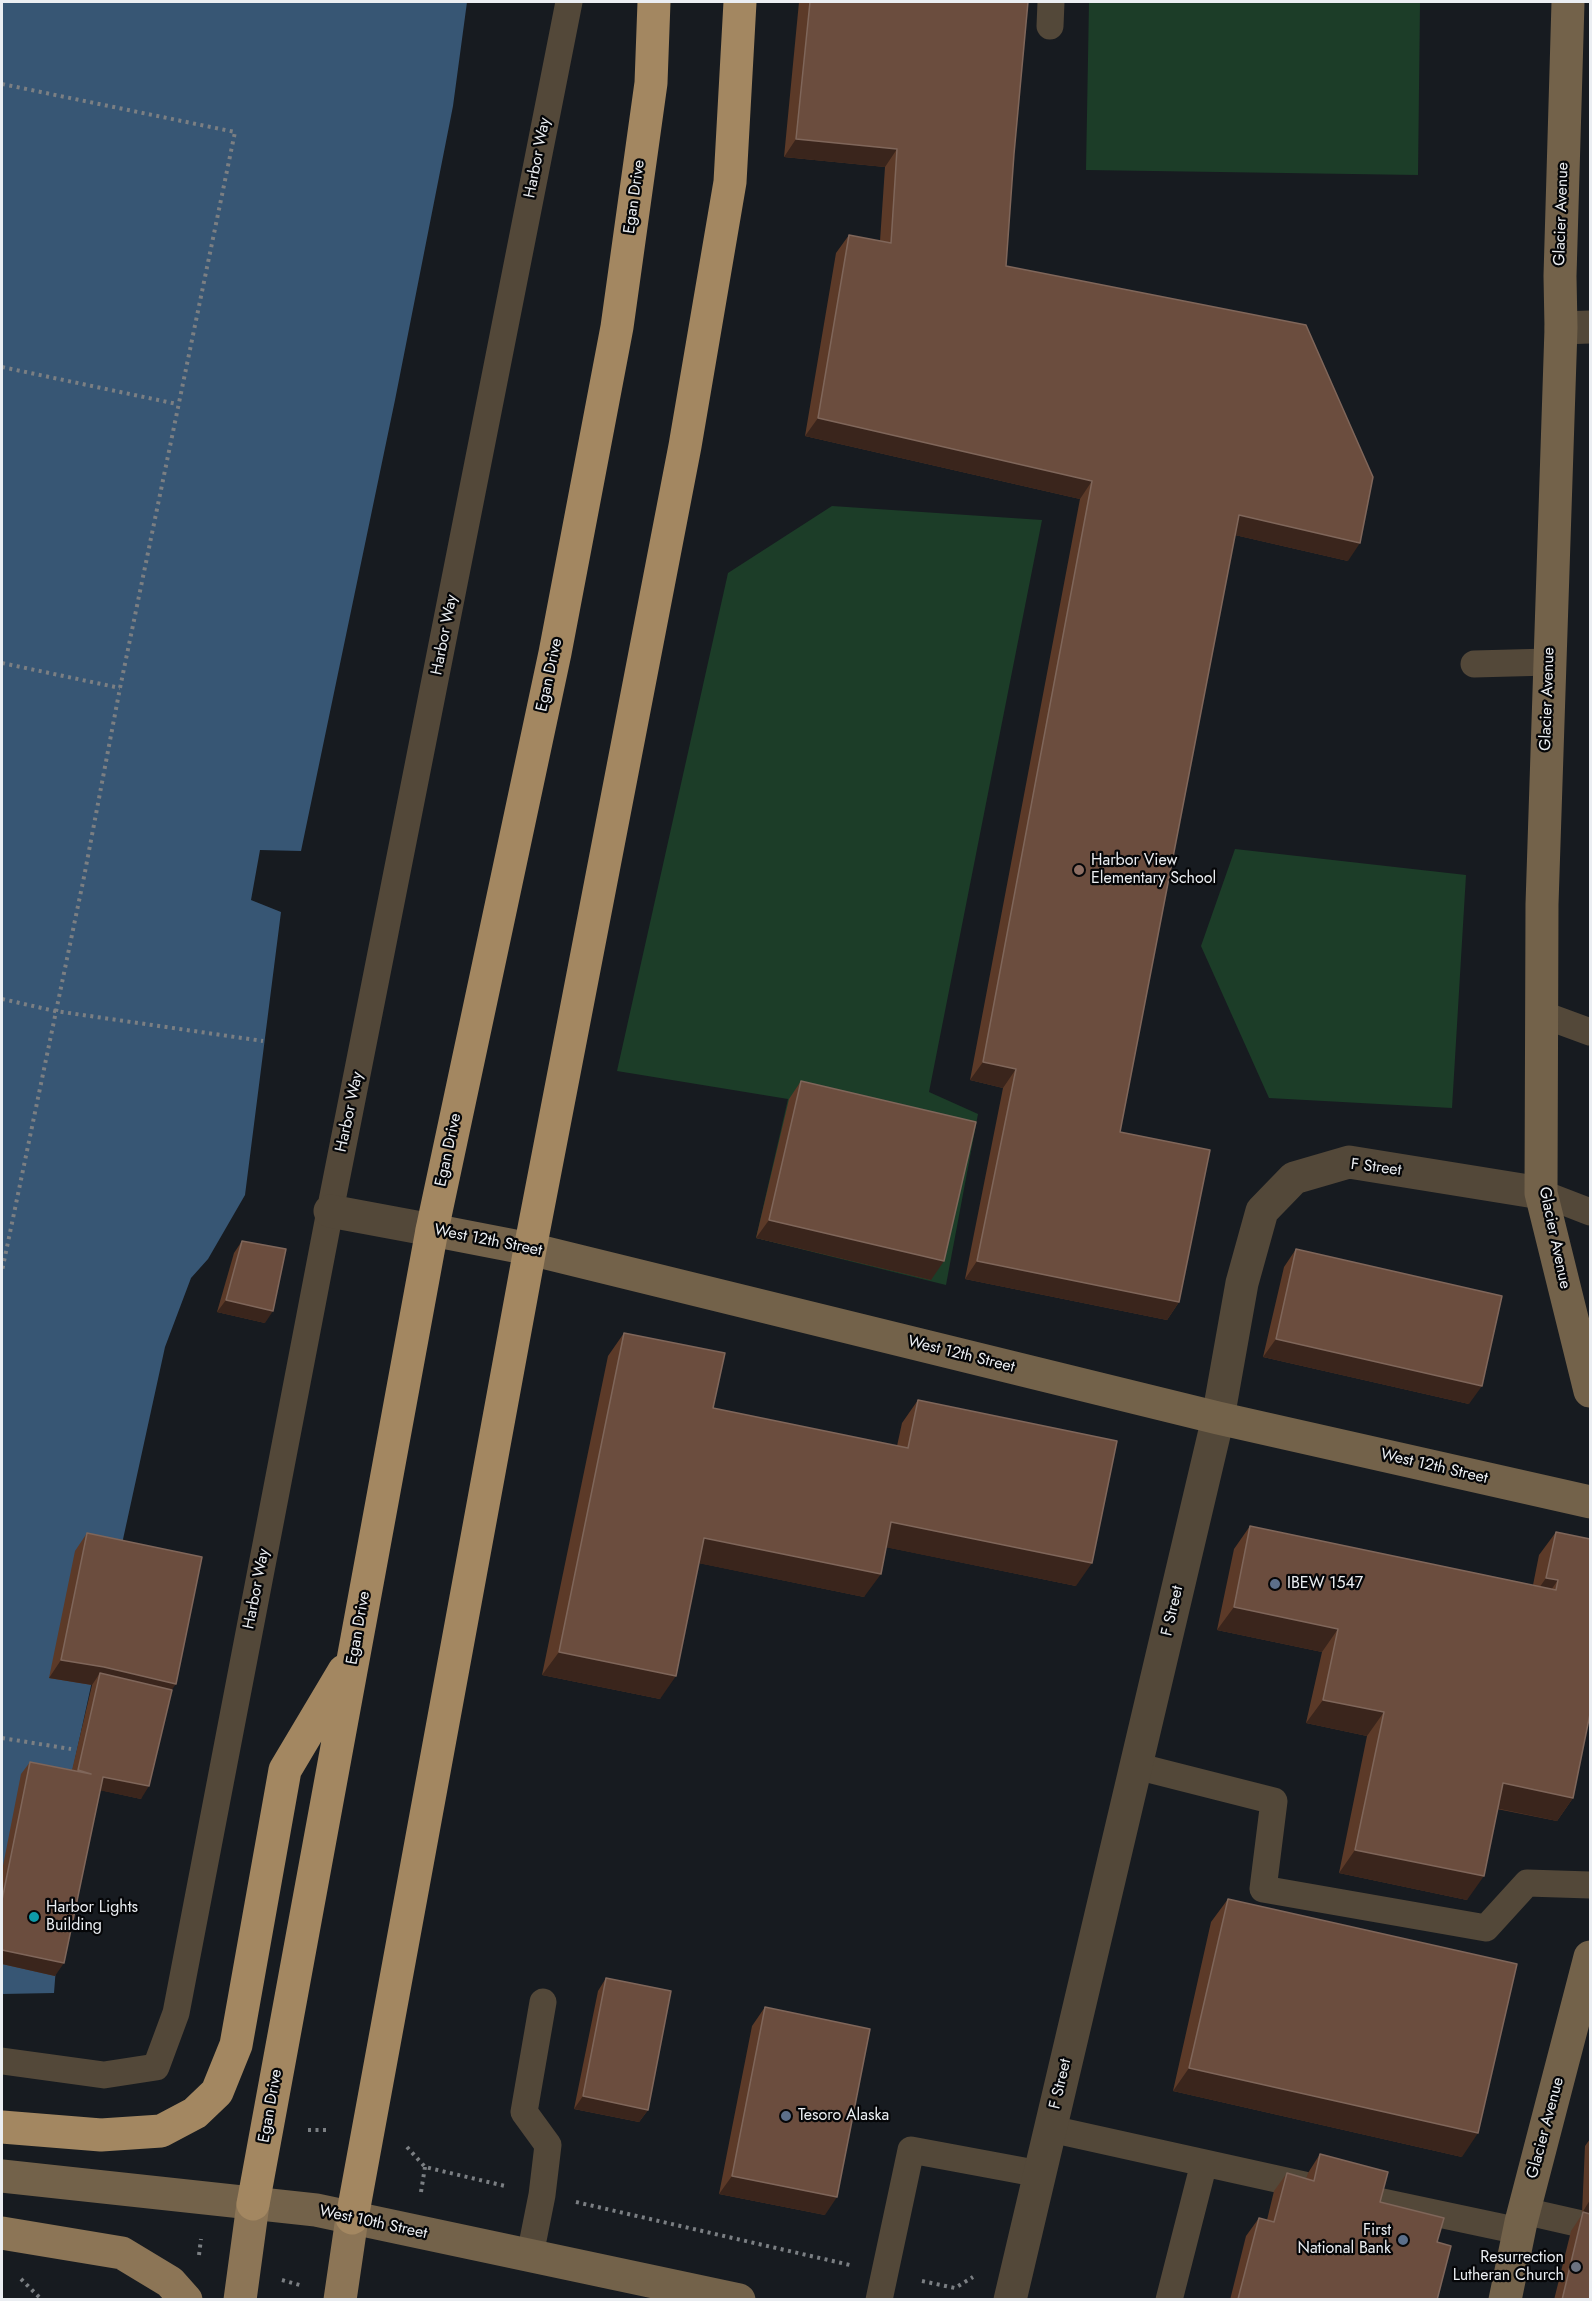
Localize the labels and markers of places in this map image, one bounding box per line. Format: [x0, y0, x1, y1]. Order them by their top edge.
place label: Harbor View Elementary School [1091, 851, 1216, 889]
marker: Harbor View Elementary School [1072, 863, 1086, 877]
place label: IBEW 1547 [1287, 1574, 1363, 1594]
marker: IBEW 1547 [1268, 1577, 1282, 1591]
place label: Harbor Lights Building [46, 1898, 138, 1936]
marker: Harbor Lights Building [27, 1910, 41, 1924]
place label: Tesoro Alaska [798, 2106, 889, 2126]
marker: Tesoro Alaska [779, 2109, 793, 2123]
place label: First National Bank [1298, 2221, 1391, 2259]
marker: First National Bank [1396, 2233, 1410, 2247]
place label: Resurrection Lutheran Church [1453, 2248, 1564, 2286]
marker: Resurrection Lutheran Church [1569, 2260, 1583, 2274]

